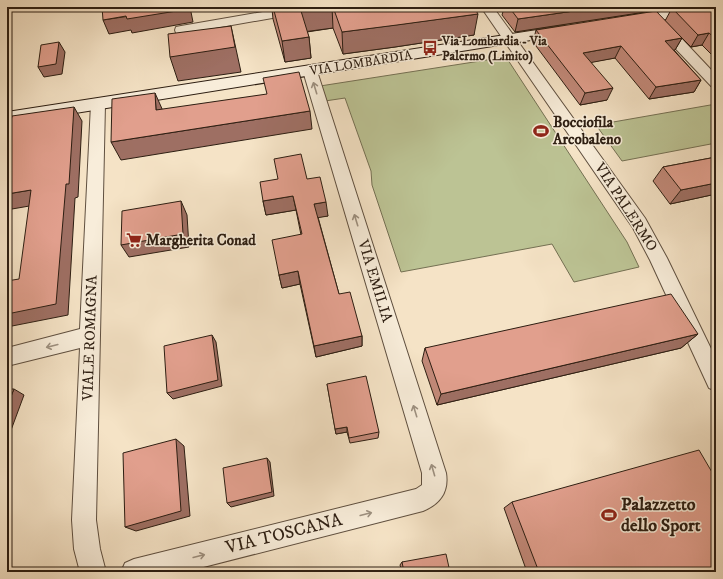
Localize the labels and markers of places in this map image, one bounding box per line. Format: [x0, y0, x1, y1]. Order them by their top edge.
place label: Via Lombardia - Via Palermo (Limito) [441, 33, 547, 65]
bus stop icon: Via Lombardia - Via Palermo (Limito) [421, 39, 439, 57]
place label: Bocciofila Arcobaleno [552, 113, 622, 149]
sports icon: Bocciofila Arcobaleno [532, 122, 550, 140]
supermarket icon: Margherita Conad [125, 231, 143, 249]
place label: Margherita Conad [146, 231, 256, 250]
place label: Palazzetto dello Sport [621, 494, 701, 537]
sports icon: Palazzetto dello Sport [600, 506, 618, 524]

